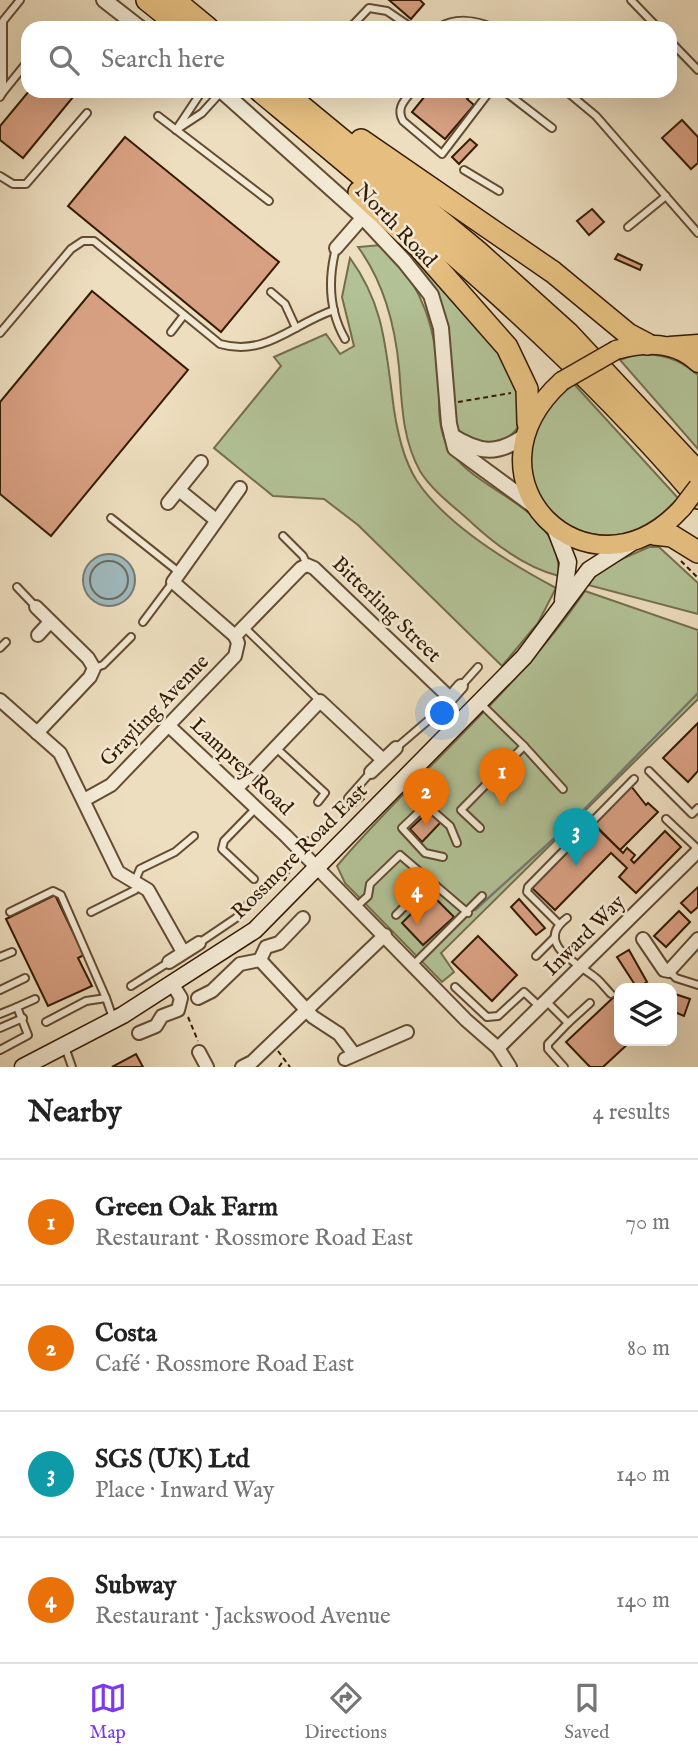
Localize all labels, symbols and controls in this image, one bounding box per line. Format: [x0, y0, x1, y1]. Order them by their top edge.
search box [21, 21, 677, 98]
icon: search [45, 41, 83, 79]
text: Search here [101, 43, 225, 76]
street label: North Road [348, 178, 442, 274]
street label: Bitterling Street [326, 551, 446, 669]
street label: Grayling Avenue [95, 649, 216, 773]
your location [425, 696, 459, 730]
street label: Lamprey Road [184, 712, 299, 822]
pin: 1 [479, 748, 525, 806]
pin: 2 [403, 768, 449, 826]
street label: Rossmore Road East [226, 778, 374, 926]
pin: 3 [553, 808, 599, 866]
pin: 4 [394, 867, 440, 925]
street label: Inward Way [539, 889, 632, 982]
map controls [614, 983, 677, 1046]
button: layers [614, 983, 677, 1046]
text: Nearby [28, 1094, 121, 1132]
text: 4 results [592, 1098, 670, 1127]
text: Green Oak Farm [95, 1191, 278, 1224]
text: 1 [47, 1208, 55, 1237]
text: 70 m [625, 1208, 670, 1237]
text: Restaurant · Rossmore Road East [95, 1224, 413, 1253]
text: Costa [95, 1317, 157, 1350]
text: 2 [46, 1334, 56, 1363]
text: 80 m [627, 1334, 670, 1363]
text: Café · Rossmore Road East [95, 1350, 354, 1379]
text: SGS (UK) Ltd [95, 1443, 249, 1476]
text: 3 [47, 1460, 55, 1489]
text: 140 m [616, 1460, 670, 1489]
text: Place · Inward Way [95, 1476, 274, 1505]
text: Subway [95, 1569, 176, 1602]
text: 4 [45, 1586, 57, 1615]
text: 140 m [616, 1586, 670, 1615]
text: Restaurant · Jackswood Avenue [95, 1602, 391, 1631]
tab: Map [89, 1679, 127, 1745]
tab: Directions [304, 1679, 387, 1745]
tab: Saved [564, 1679, 609, 1745]

